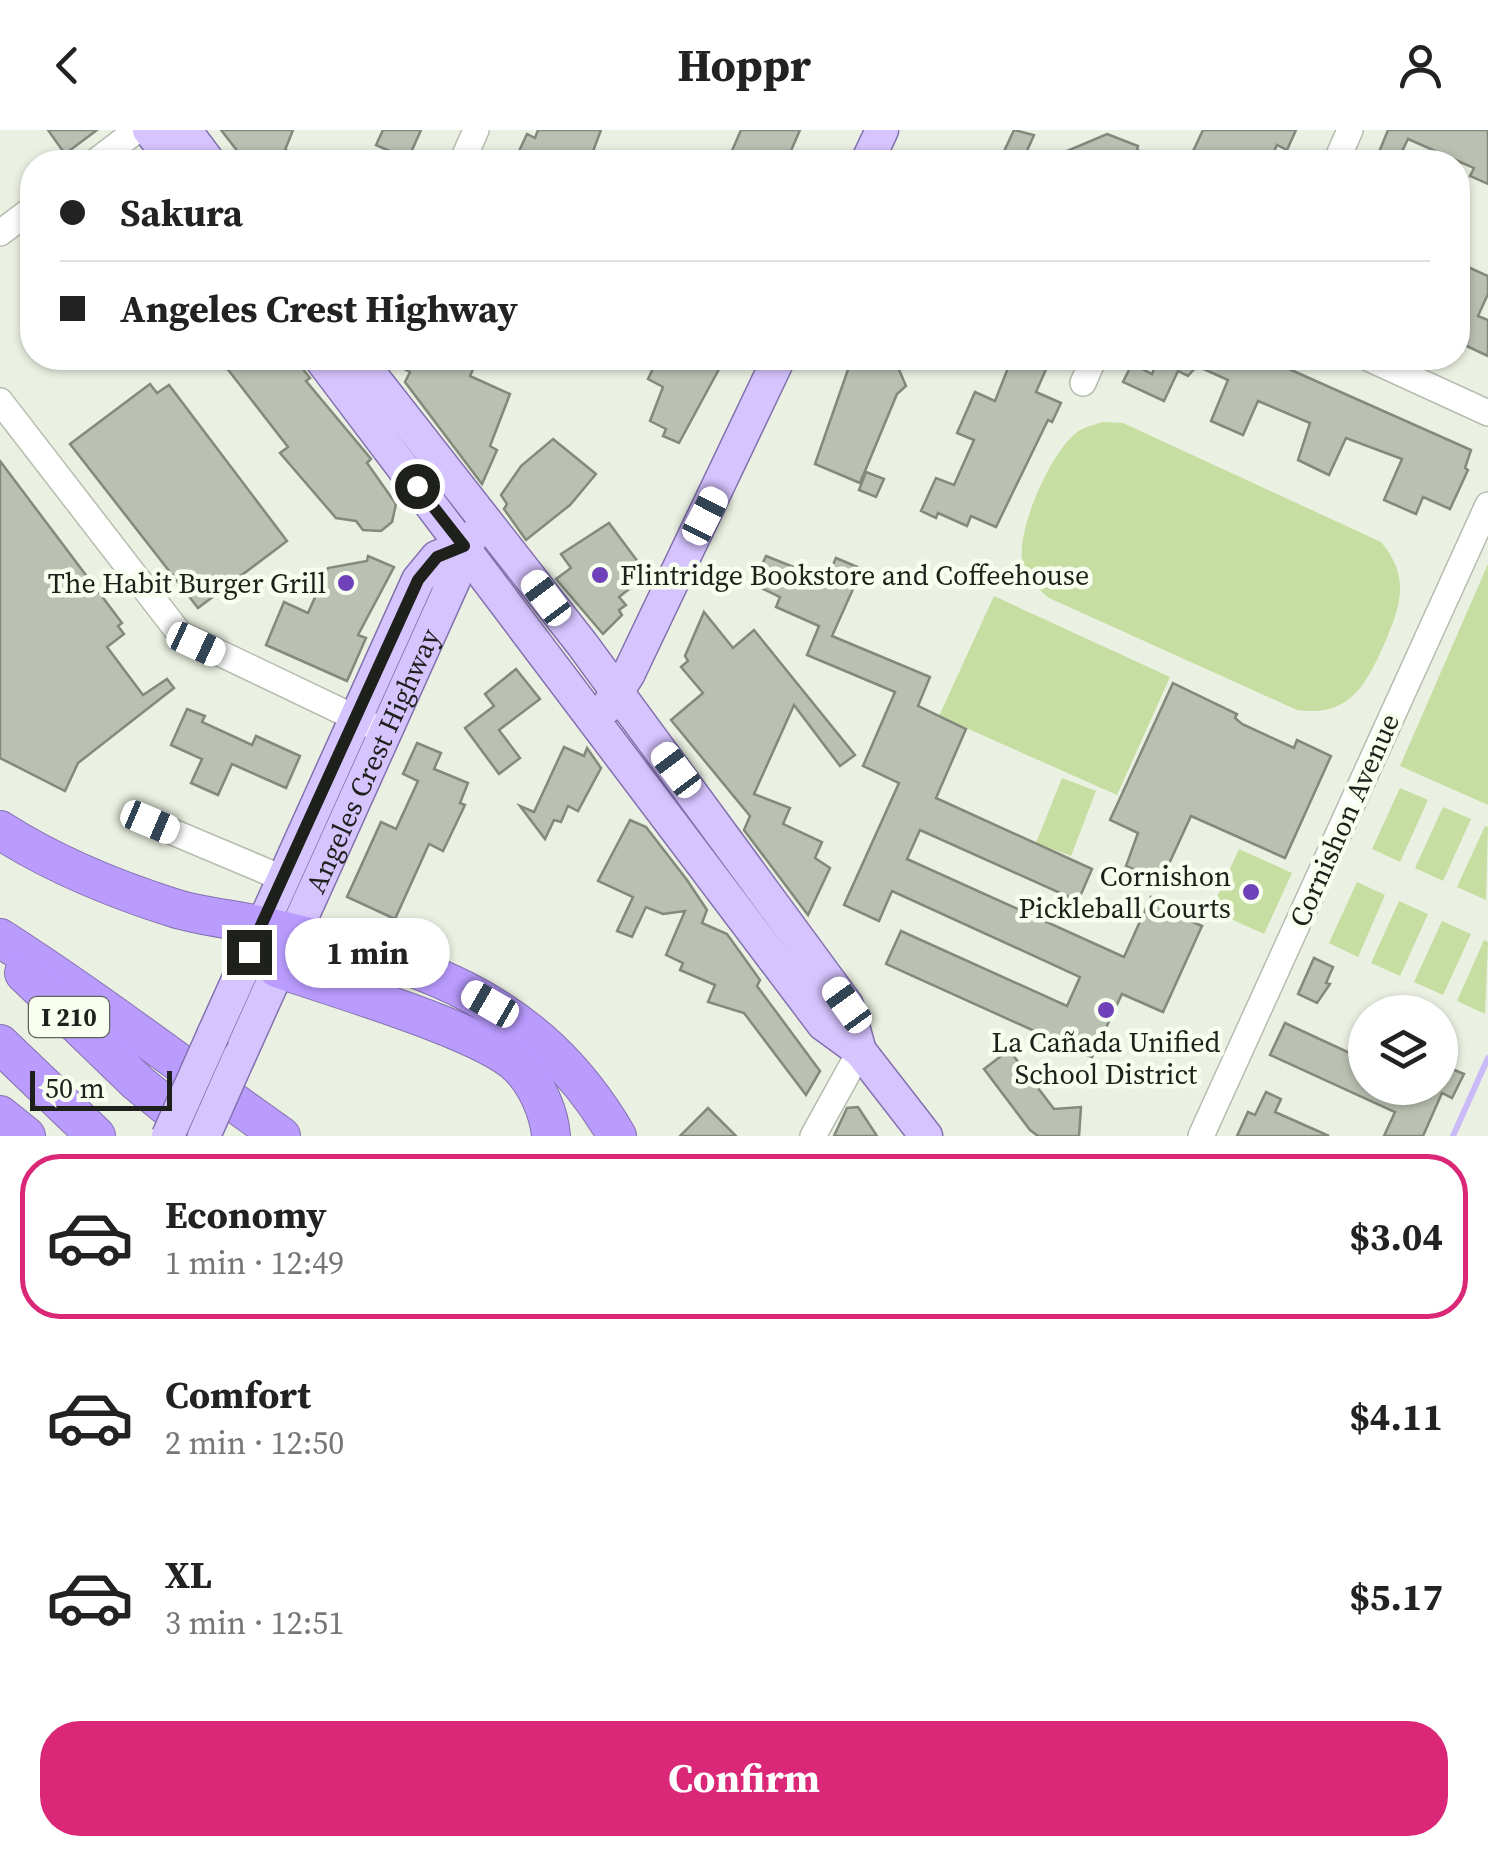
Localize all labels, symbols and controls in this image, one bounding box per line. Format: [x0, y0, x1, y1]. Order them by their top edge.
text: Hoppr [677, 34, 811, 96]
icon: back [40, 38, 95, 93]
icon: person [1393, 38, 1448, 93]
text: Sakura [120, 187, 243, 239]
text: Angeles Crest Highway [120, 283, 518, 335]
route start [395, 464, 440, 509]
car [678, 482, 732, 550]
place label: Flintridge Bookstore and Coffeehouse [620, 556, 1089, 594]
place label: The Habit Burger Grill [48, 564, 326, 602]
marker: Flintridge Bookstore and Coffeehouse [589, 564, 611, 586]
car [516, 565, 576, 631]
marker: The Habit Burger Grill [335, 572, 357, 594]
car [162, 618, 230, 670]
street label: Angeles Crest Highway [296, 622, 449, 899]
street label: Cornishon Avenue [1280, 707, 1408, 933]
car [646, 737, 706, 803]
car [117, 796, 183, 848]
place label: Cornishon Pickleball Courts [1019, 857, 1231, 927]
marker: Cornishon Pickleball Courts [1240, 881, 1262, 903]
callout: 1 min [284, 917, 449, 987]
route end [227, 930, 272, 975]
text: 1 min [326, 931, 409, 975]
car [817, 972, 877, 1038]
car [457, 976, 523, 1032]
map controls [1348, 995, 1458, 1105]
button: layers [1348, 995, 1458, 1105]
road number: I 210 [29, 997, 109, 1037]
marker: La Cañada Unified School District [1095, 999, 1117, 1021]
place label: La Cañada Unified School District [992, 1023, 1221, 1093]
scale bar [30, 1066, 172, 1110]
text: 50 m [45, 1069, 105, 1107]
text: Economy [165, 1189, 327, 1241]
icon: car [45, 1192, 135, 1282]
text: $3.04 [1349, 1211, 1443, 1263]
text: 1 min · 12:49 [165, 1241, 344, 1285]
text: Comfort [165, 1369, 311, 1421]
icon: car [45, 1372, 135, 1462]
text: $4.11 [1349, 1391, 1443, 1443]
text: 2 min · 12:50 [165, 1421, 344, 1465]
text: XL [165, 1549, 212, 1601]
icon: car [45, 1552, 135, 1642]
text: $5.17 [1349, 1571, 1443, 1623]
text: 3 min · 12:51 [165, 1601, 344, 1645]
button: Confirm [40, 1721, 1448, 1836]

